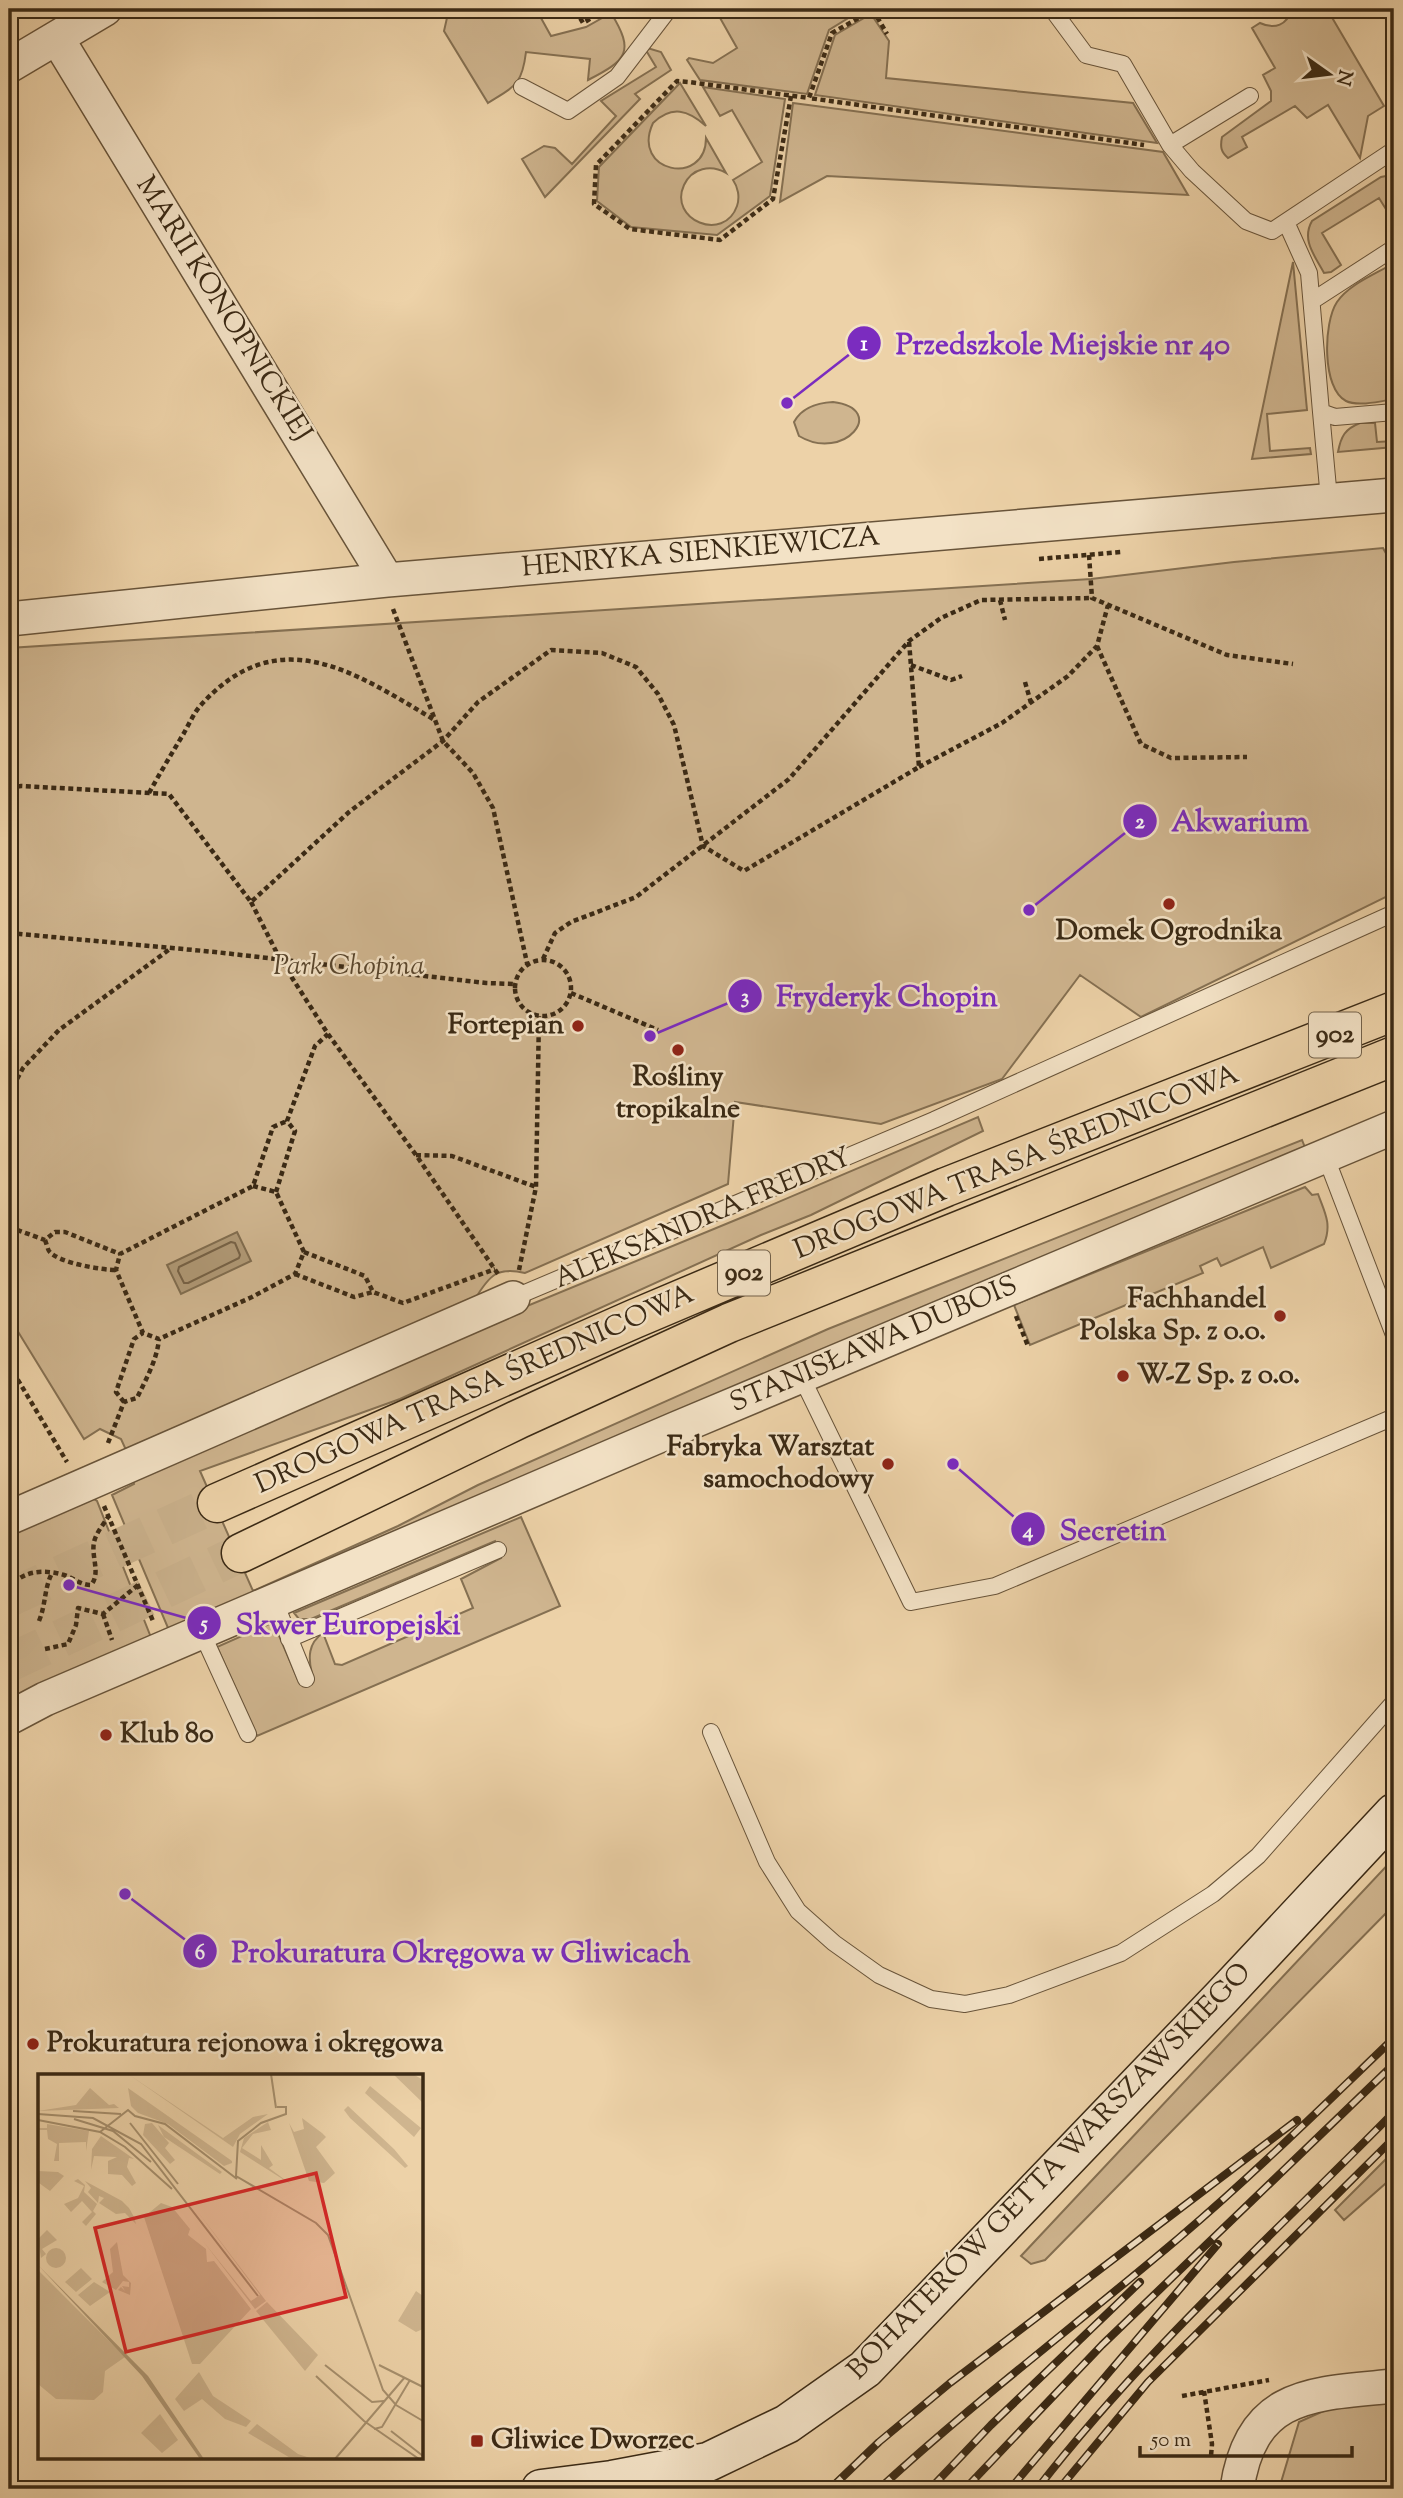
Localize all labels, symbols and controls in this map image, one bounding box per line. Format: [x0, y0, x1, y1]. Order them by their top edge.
north arrow [1294, 38, 1364, 108]
text: N [1328, 67, 1358, 88]
street label: MARII KONOPNICKIEJ [125, 169, 321, 449]
callout: Przedszkole Miejskie nr 40 [846, 318, 1244, 369]
text: Przedszkole Miejskie nr 40 [896, 325, 1230, 368]
text: 1 [860, 330, 868, 360]
street label: HENRYKA SIENKIEWICZA [520, 517, 882, 589]
callout: Akwarium [1122, 795, 1323, 846]
text: Akwarium [1171, 802, 1309, 845]
text: 2 [1135, 808, 1145, 838]
marker: Domek Ogrodnika [1161, 896, 1177, 912]
place label: Domek Ogrodnika [1056, 912, 1282, 952]
park label: Park Chopina [273, 947, 425, 987]
callout: Fryderyk Chopin [727, 970, 1012, 1021]
text: Fryderyk Chopin [776, 977, 998, 1020]
text: 3 [741, 983, 749, 1013]
place label: Fortepian [448, 1006, 564, 1046]
road number: 902 [1309, 1012, 1361, 1058]
marker: Fortepian [570, 1018, 586, 1034]
marker: Rośliny tropikalne [670, 1042, 686, 1058]
street label: DROGOWA TRASA ŚREDNICOWA [788, 1055, 1246, 1271]
place label: Rośliny tropikalne [616, 1058, 740, 1130]
street label: ALEKSANDRA FREDRY [548, 1138, 858, 1300]
road number: 902 [718, 1250, 770, 1296]
street label: STANISŁAWA DUBOIS [724, 1266, 1024, 1424]
street label: DROGOWA TRASA ŚREDNICOWA [249, 1275, 701, 1505]
place label: Fachhandel Polska Sp. z o.o. [1080, 1280, 1266, 1352]
marker: Fachhandel Polska Sp. z o.o. [1272, 1308, 1288, 1324]
place label: W-Z Sp. z o.o. [1137, 1356, 1300, 1396]
marker: W-Z Sp. z o.o. [1115, 1368, 1131, 1384]
place label: Fabryka Warsztat samochodowy [667, 1428, 874, 1500]
marker: Fabryka Warsztat samochodowy [880, 1456, 896, 1472]
callout: Secretin [1011, 1504, 1181, 1555]
text: Secretin [1059, 1511, 1167, 1554]
text: 4 [1022, 1517, 1034, 1547]
callout: Skwer Europejski [186, 1598, 474, 1649]
text: Skwer Europejski [235, 1605, 461, 1648]
text: 5 [198, 1610, 208, 1640]
place label: Klub 80 [120, 1715, 214, 1755]
marker: Klub 80 [98, 1727, 114, 1743]
callout: Prokuratura Okręgowa w Gliwicach [182, 1926, 704, 1977]
text: Prokuratura Okręgowa w Gliwicach [231, 1933, 691, 1976]
text: 6 [195, 1939, 205, 1969]
street label: BOHATERÓW GETTA WARSZAWSKIEGO [839, 1954, 1261, 2390]
place label: Prokuratura rejonowa i okręgowa [47, 2024, 444, 2064]
marker: Prokuratura rejonowa i okręgowa [25, 2036, 41, 2052]
inset map [38, 2074, 424, 2460]
scale bar [1140, 2414, 1352, 2458]
place label: Gliwice Dworzec [491, 2421, 695, 2461]
text: 50 m [1150, 2426, 1191, 2456]
marker: Gliwice Dworzec [469, 2433, 485, 2449]

